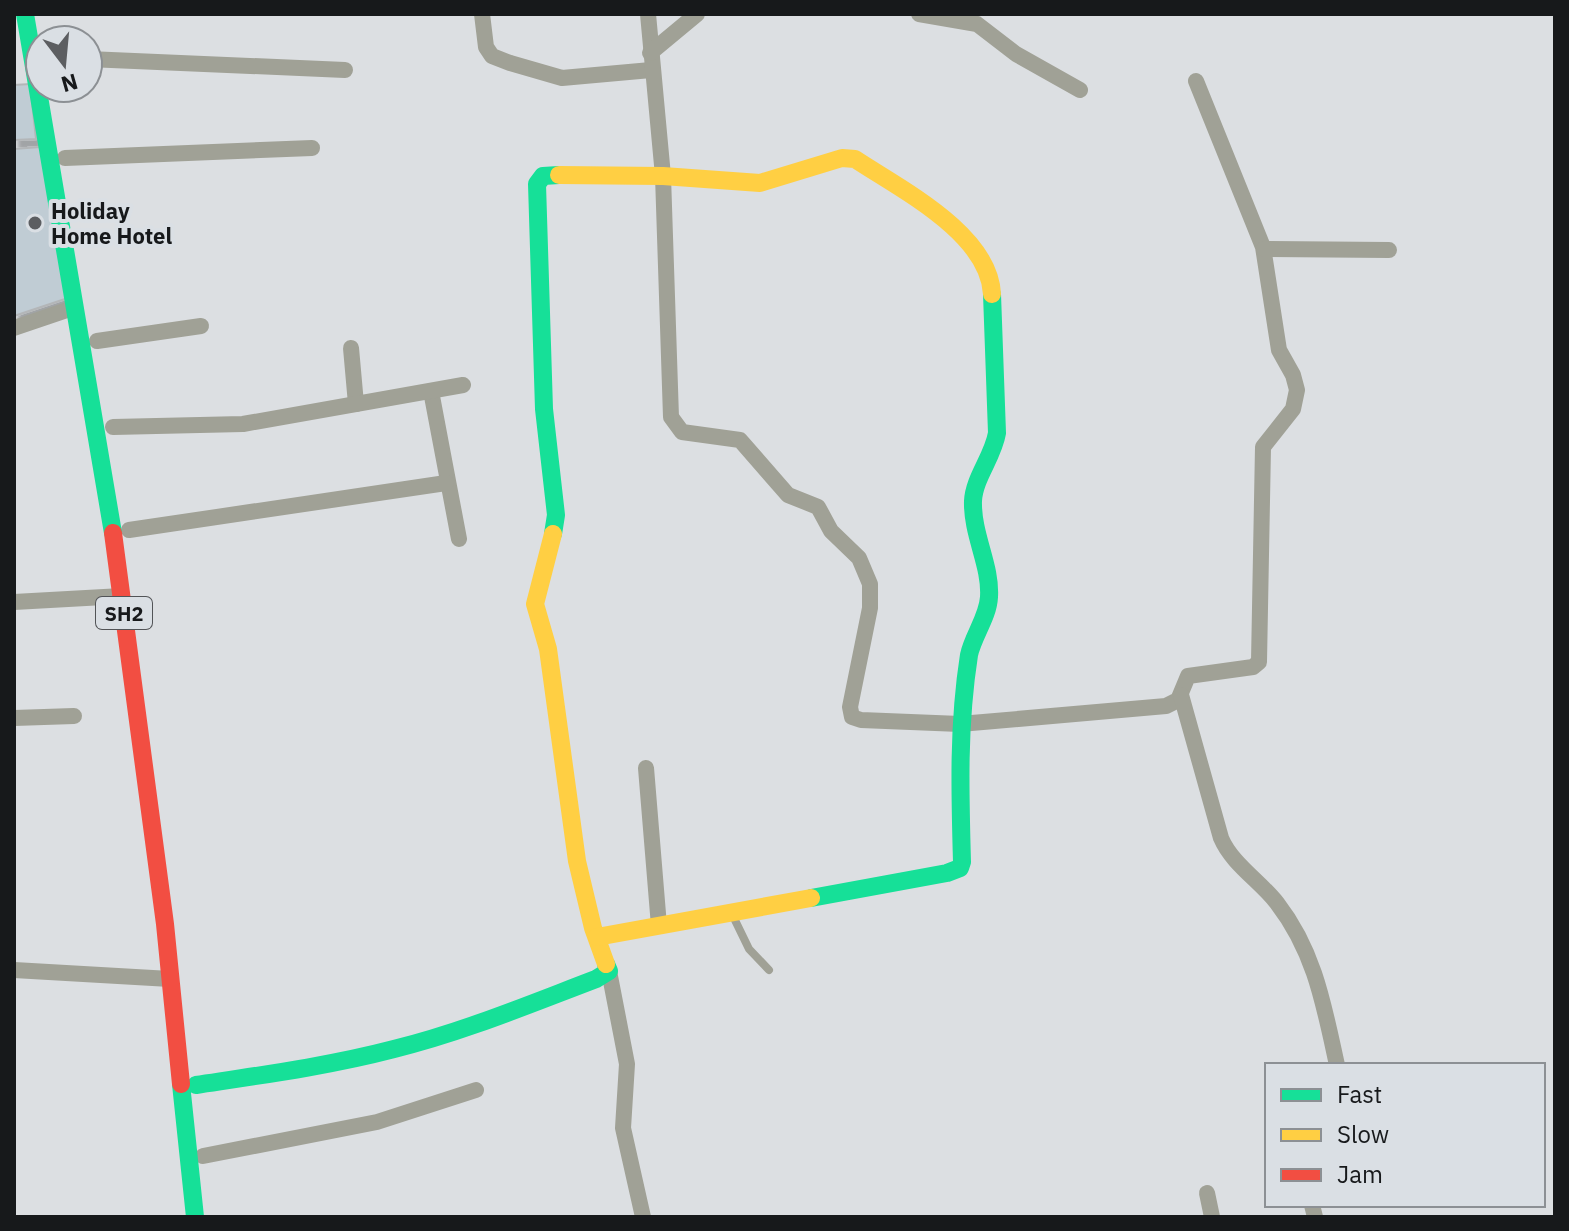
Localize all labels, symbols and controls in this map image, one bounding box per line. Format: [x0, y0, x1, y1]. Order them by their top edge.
north arrow [24, 24, 104, 104]
text: N [58, 68, 81, 100]
place label: Holiday Home Hotel [51, 196, 172, 250]
marker: Holiday Home Hotel [26, 214, 44, 232]
road number: SH2 [96, 597, 152, 629]
legend [1265, 1063, 1545, 1207]
text: Fast [1337, 1078, 1382, 1110]
text: Slow [1337, 1118, 1389, 1150]
text: Jam [1337, 1158, 1383, 1190]

